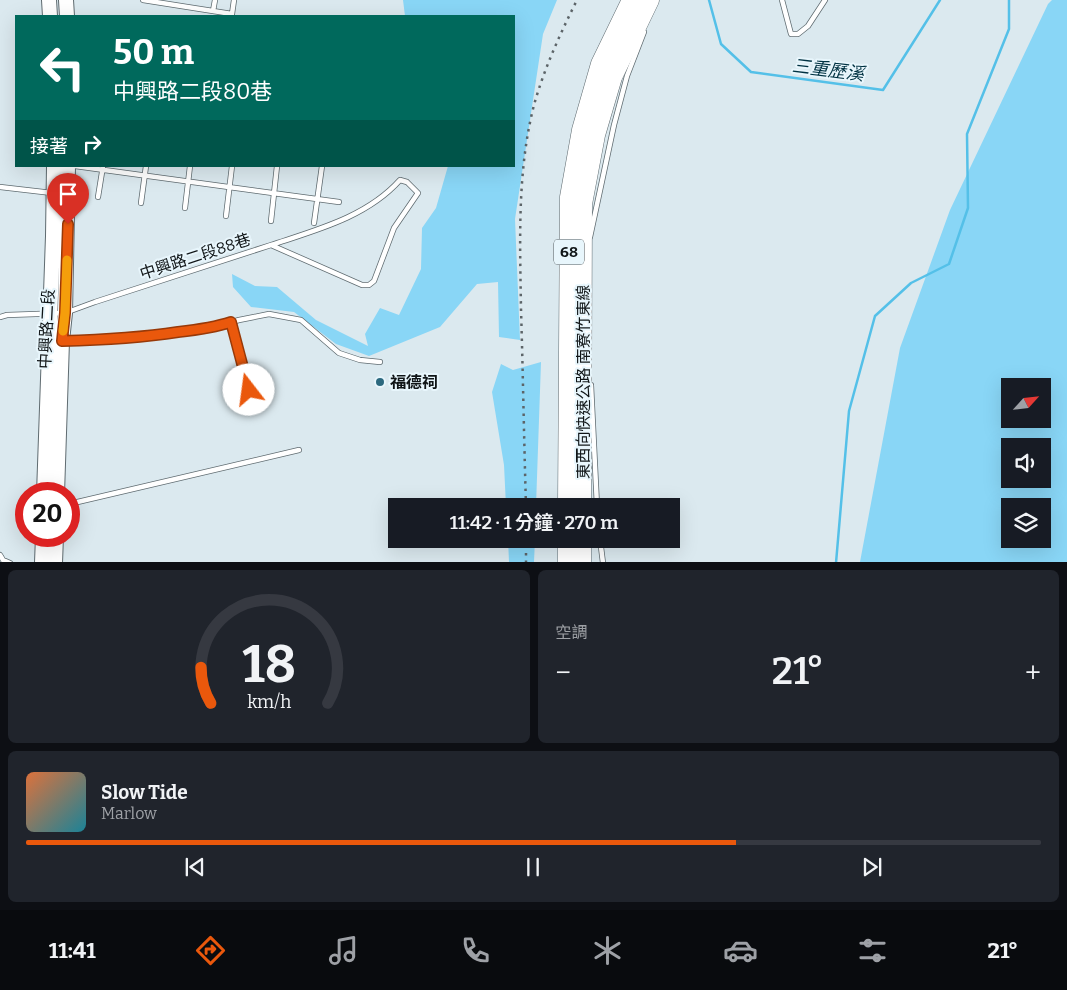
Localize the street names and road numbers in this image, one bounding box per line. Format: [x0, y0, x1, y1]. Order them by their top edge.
street label: 中興路二段88巷 [137, 230, 253, 283]
road number: 68 [554, 240, 584, 264]
street label: 東西向快速公路 南寮竹東線 [574, 284, 593, 480]
street label: 中興路二段 [35, 289, 58, 369]

